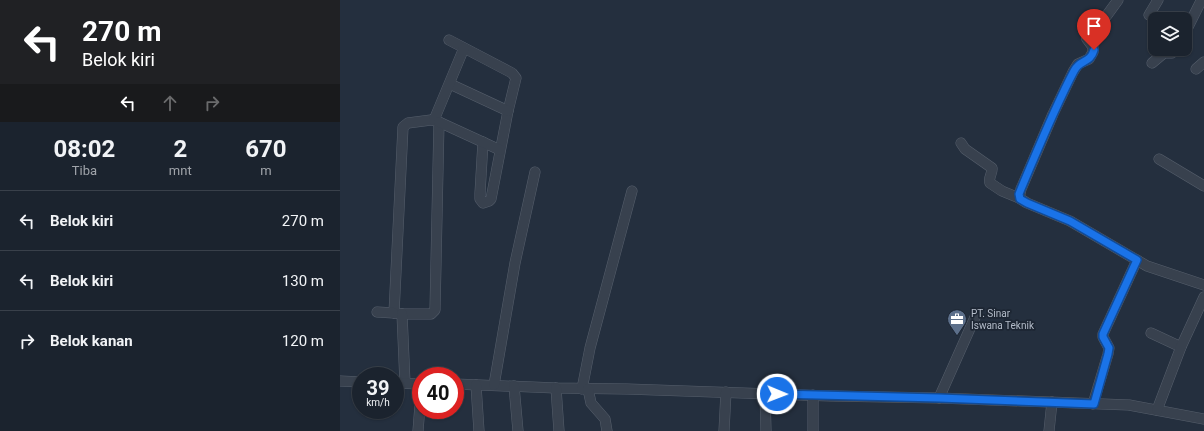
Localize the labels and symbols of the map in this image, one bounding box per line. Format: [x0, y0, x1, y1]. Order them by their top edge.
pin [1077, 9, 1111, 50]
office icon: PT. Sinar Iswana Teknik [946, 308, 968, 336]
place label: PT. Sinar Iswana Teknik [971, 308, 1035, 331]
speed limit sign: 40 [412, 367, 464, 419]
position arrow [756, 373, 798, 415]

